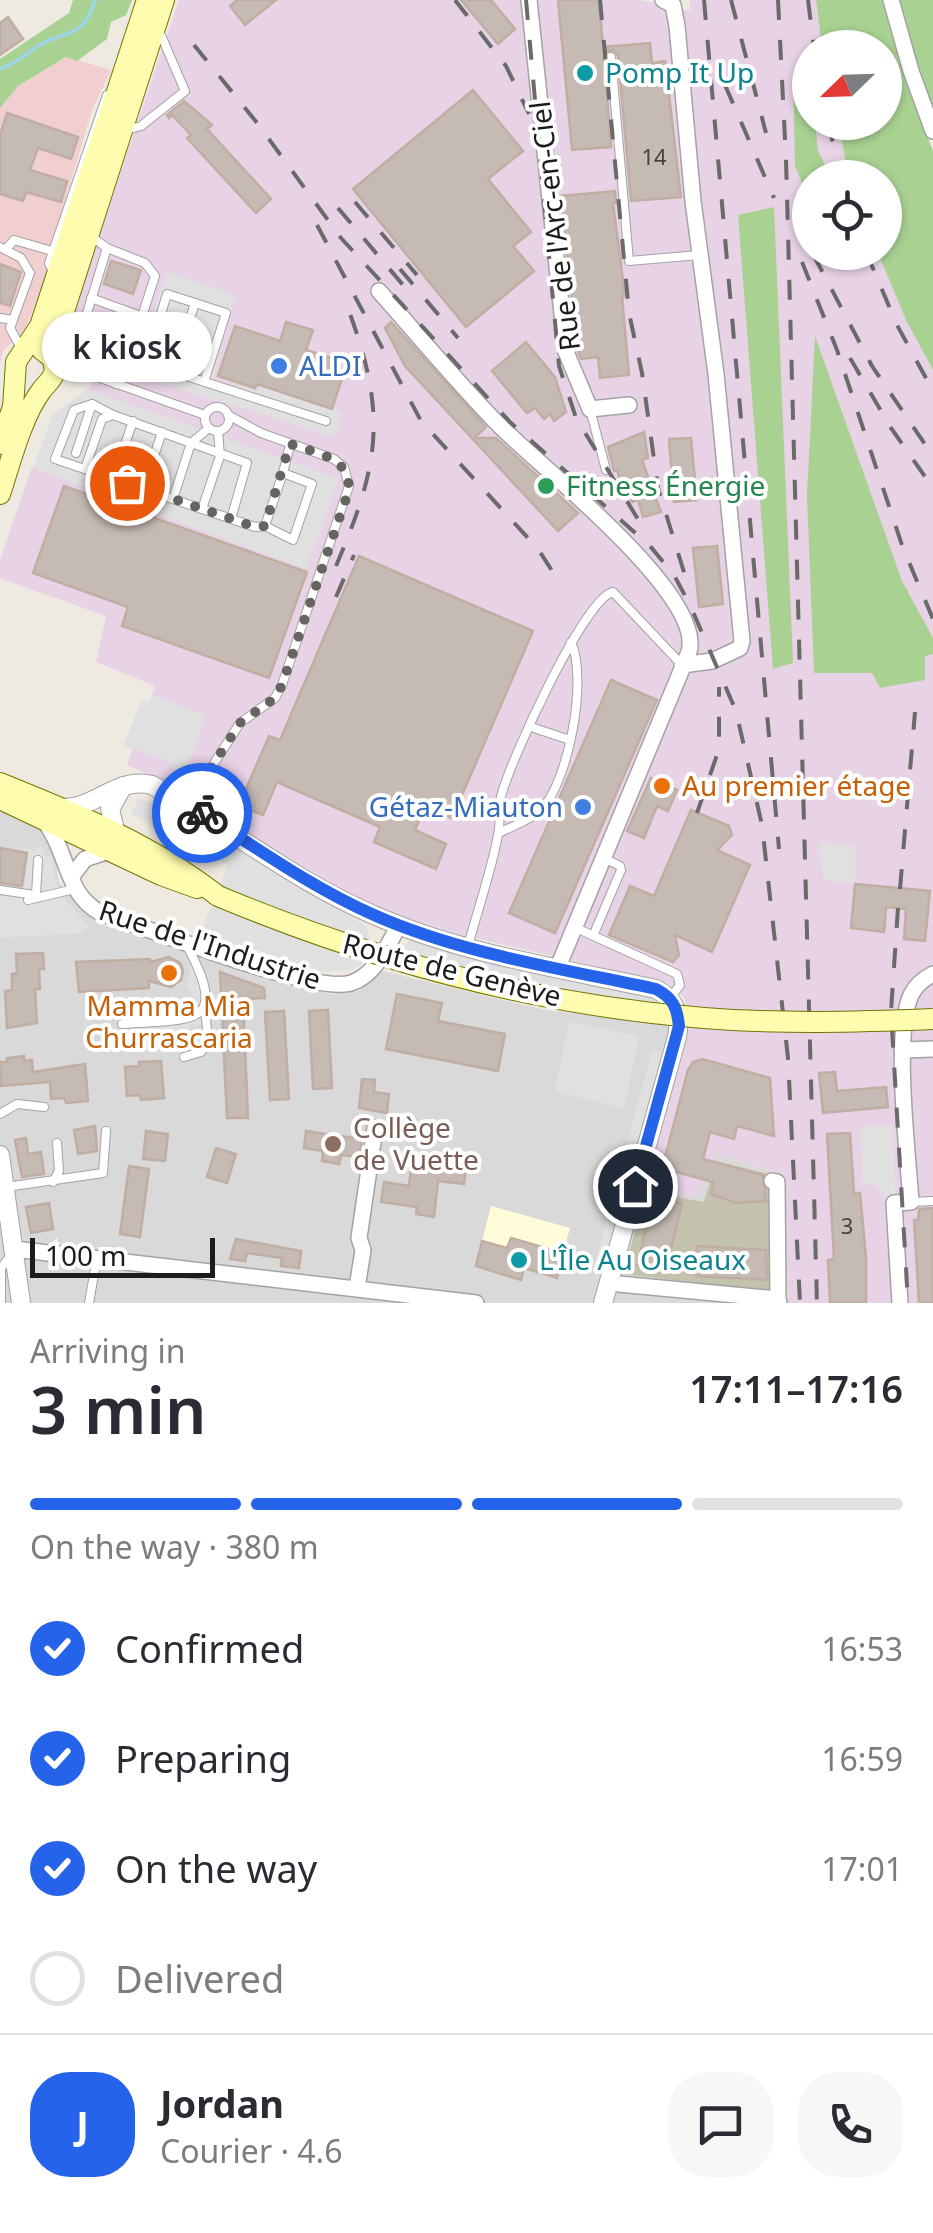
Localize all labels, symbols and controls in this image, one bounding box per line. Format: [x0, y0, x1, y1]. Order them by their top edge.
north arrow [792, 30, 902, 140]
map controls [792, 30, 902, 270]
place label: Pomp It Up [605, 53, 754, 91]
marker: Pomp It Up [574, 62, 596, 84]
street label: Rue de l'Arc-en-Ciel [520, 99, 588, 353]
house number: 14 [641, 141, 667, 171]
button: locate [792, 160, 902, 270]
callout: k kiosk [42, 313, 212, 383]
text: k kiosk [72, 325, 182, 368]
place label: ALDI [299, 346, 362, 384]
marker: ALDI [268, 355, 290, 377]
pin [85, 441, 170, 526]
icon: bag [100, 456, 155, 511]
place label: Fitness Énergie [566, 466, 765, 504]
marker: Fitness Énergie [535, 475, 557, 497]
courier [152, 763, 252, 863]
place label: Au premier étage [682, 766, 911, 804]
marker: Au premier étage [651, 775, 673, 797]
icon: bike [175, 786, 230, 841]
place label: Gétaz-Miauton [369, 787, 563, 825]
marker: Gétaz-Miauton [572, 796, 594, 818]
street label: Rue de l'Industrie [95, 890, 326, 998]
street label: Route de Genève [339, 924, 565, 1015]
marker: Mamma Mia Churrascaria [158, 962, 180, 984]
place label: Mamma Mia Churrascaria [85, 986, 253, 1056]
place label: Collège de Vuette [353, 1108, 479, 1178]
marker: Collège de Vuette [322, 1133, 344, 1155]
pin [593, 1144, 678, 1229]
icon: home [608, 1159, 663, 1214]
house number: 3 [841, 1210, 853, 1240]
scale bar [30, 1233, 215, 1278]
text: 100 m [45, 1236, 127, 1274]
place label: L'Île Au Oiseaux [539, 1240, 746, 1278]
marker: L'Île Au Oiseaux [508, 1249, 530, 1271]
text: Arriving in [30, 1329, 185, 1372]
text: 17:11–17:16 [689, 1362, 903, 1414]
text: 3 min [30, 1365, 206, 1453]
text: On the way · 380 m [30, 1525, 319, 1568]
icon: check [30, 1621, 85, 1676]
text: Confirmed [115, 1622, 304, 1674]
text: 16:53 [821, 1627, 903, 1670]
icon: check [30, 1731, 85, 1786]
text: Preparing [115, 1732, 291, 1784]
text: 16:59 [821, 1737, 903, 1780]
icon: check [30, 1841, 85, 1896]
text: On the way [115, 1842, 317, 1894]
text: 17:01 [821, 1847, 903, 1890]
text: Delivered [115, 1952, 284, 2004]
button: chat [668, 2072, 773, 2177]
button: phone [798, 2072, 903, 2177]
text: Jordan [160, 2077, 284, 2129]
text: J [76, 2098, 89, 2150]
text: Courier · 4.6 [160, 2129, 343, 2172]

